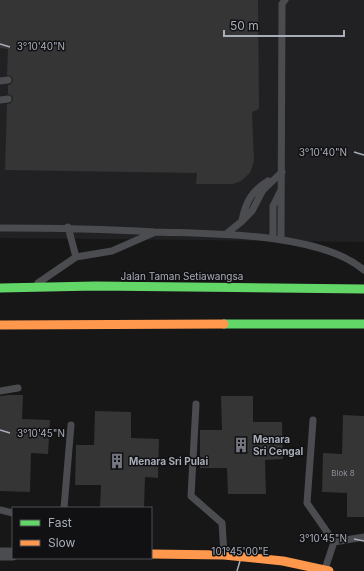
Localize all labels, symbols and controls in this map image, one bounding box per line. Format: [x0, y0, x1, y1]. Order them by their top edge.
scale bar [224, 12, 344, 38]
text: 50 m [230, 18, 259, 33]
text: 3°10'40"N [17, 40, 65, 52]
text: 3°10'40"N [299, 146, 347, 158]
street label: Jalan Taman Setiawangsa [121, 270, 243, 282]
text: 3°10'45"N [17, 427, 65, 439]
place label: Menara Sri Cengal [253, 433, 303, 458]
building icon: Menara Sri Cengal [232, 436, 250, 454]
building icon: Menara Sri Pulai [108, 452, 126, 470]
place label: Menara Sri Pulai [129, 455, 208, 467]
house number: Blok 8 [331, 468, 355, 478]
legend [12, 507, 152, 559]
text: Fast [48, 515, 72, 530]
text: 3°10'45"N [299, 532, 347, 544]
text: Slow [48, 535, 76, 550]
text: 101°45'00"E [211, 545, 269, 557]

